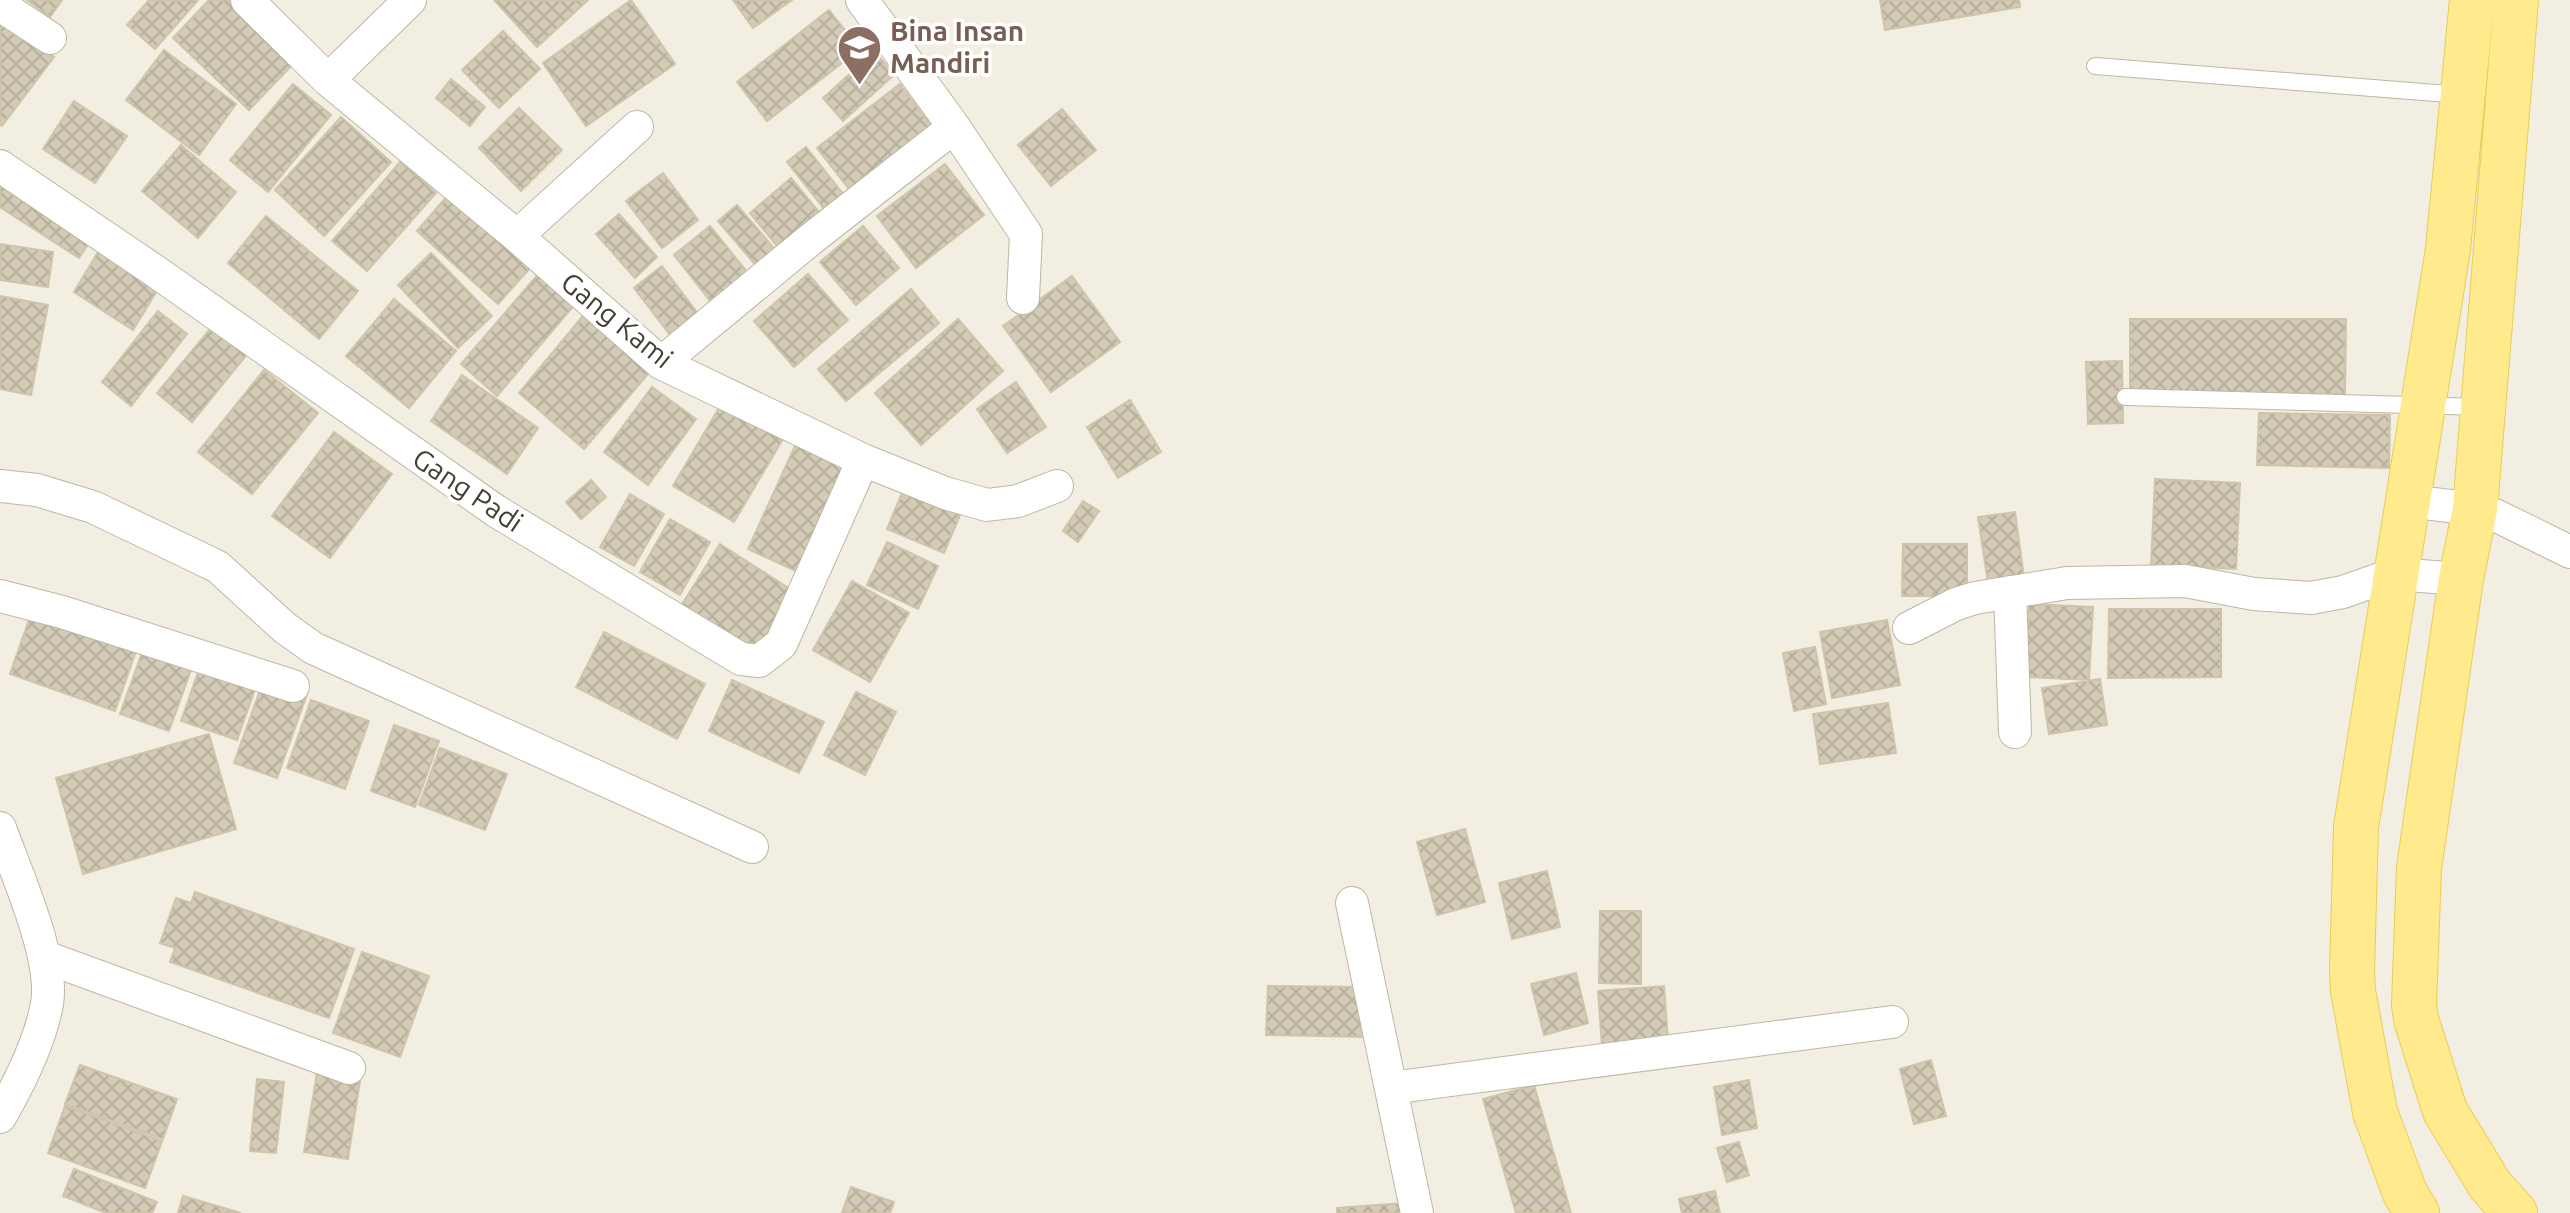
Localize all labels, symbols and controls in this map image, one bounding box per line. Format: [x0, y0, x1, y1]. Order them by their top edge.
place label: Bina Insan Mandiri [890, 15, 1024, 78]
school or university icon: Bina Insan Mandiri [835, 23, 883, 86]
street label: Gang Kami [556, 265, 679, 374]
street label: Gang Padi [408, 442, 529, 538]

